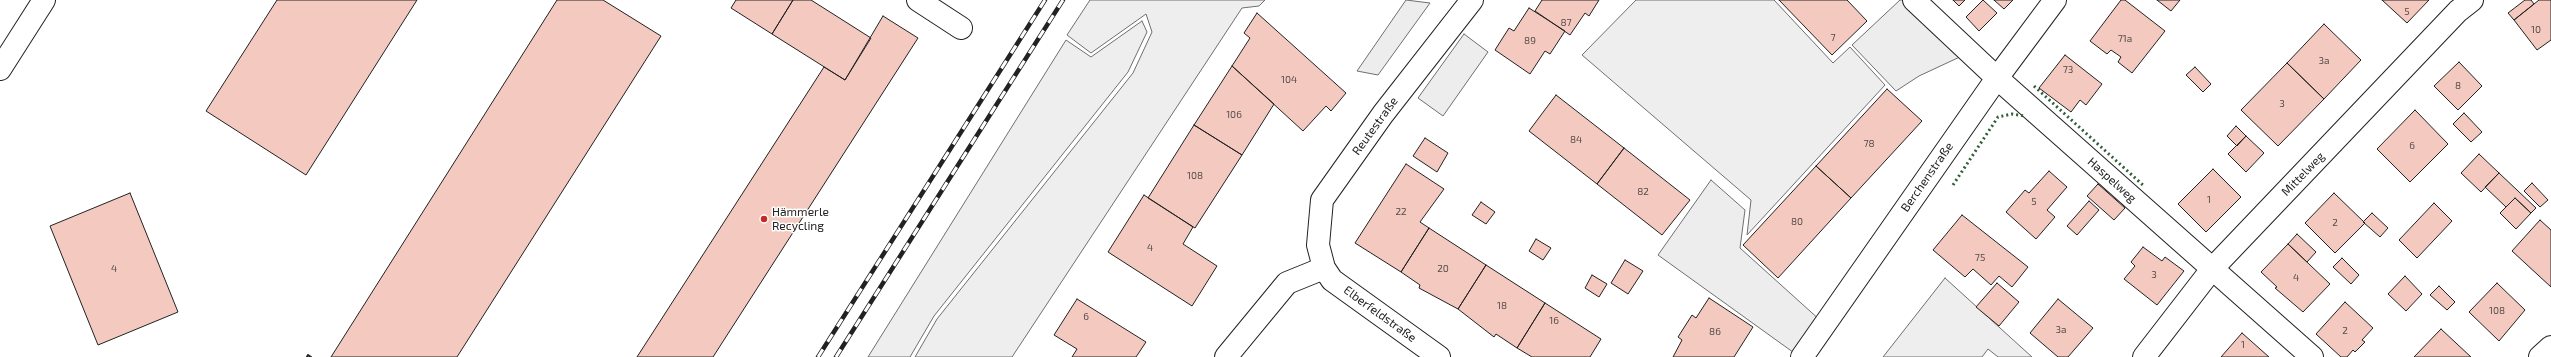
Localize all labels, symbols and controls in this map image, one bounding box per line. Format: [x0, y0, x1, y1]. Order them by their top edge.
house number: 5 [2404, 6, 2410, 18]
house number: 87 [1560, 17, 1572, 29]
house number: 10 [2531, 24, 2541, 36]
house number: 7 [1830, 32, 1836, 44]
house number: 71a [2118, 33, 2132, 45]
house number: 89 [1524, 35, 1536, 47]
house number: 3a [2318, 55, 2330, 67]
house number: 73 [2063, 64, 2073, 76]
house number: 104 [1281, 74, 1297, 86]
house number: 8 [2455, 80, 2461, 92]
street label: Reutestraße [1349, 94, 1401, 158]
house number: 3 [2279, 98, 2285, 110]
house number: 106 [1226, 109, 1242, 121]
house number: 84 [1570, 134, 1582, 146]
house number: 78 [1863, 138, 1875, 150]
street label: Berchenstraße [1898, 140, 1956, 214]
house number: 6 [2409, 140, 2415, 152]
street label: Mittelweg [2279, 149, 2327, 199]
street label: Haspelweg [2085, 154, 2139, 206]
house number: 108 [1187, 170, 1203, 182]
house number: 82 [1637, 186, 1649, 198]
house number: 1 [2207, 194, 2211, 206]
house number: 5 [2031, 196, 2037, 208]
place label: Hämmerle Recycling [772, 205, 829, 233]
house number: 22 [1395, 206, 1407, 218]
marker: Hämmerle Recycling [759, 214, 769, 224]
house number: 80 [1791, 216, 1803, 228]
house number: 2 [2332, 217, 2338, 229]
house number: 4 [1147, 242, 1153, 254]
house number: 75 [1975, 252, 1985, 264]
house number: 4 [111, 263, 117, 275]
house number: 20 [1437, 263, 1449, 275]
house number: 3 [2151, 269, 2157, 281]
house number: 4 [2293, 272, 2299, 284]
street label: Elberfeldstraße [1341, 283, 1419, 345]
house number: 18 [1497, 300, 1507, 312]
house number: 108 [2489, 305, 2505, 317]
house number: 6 [1083, 311, 1089, 323]
house number: 16 [1549, 315, 1559, 327]
house number: 3a [2055, 324, 2067, 336]
house number: 2 [2342, 325, 2348, 337]
house number: 86 [1709, 326, 1721, 338]
house number: 1 [2241, 339, 2245, 351]

